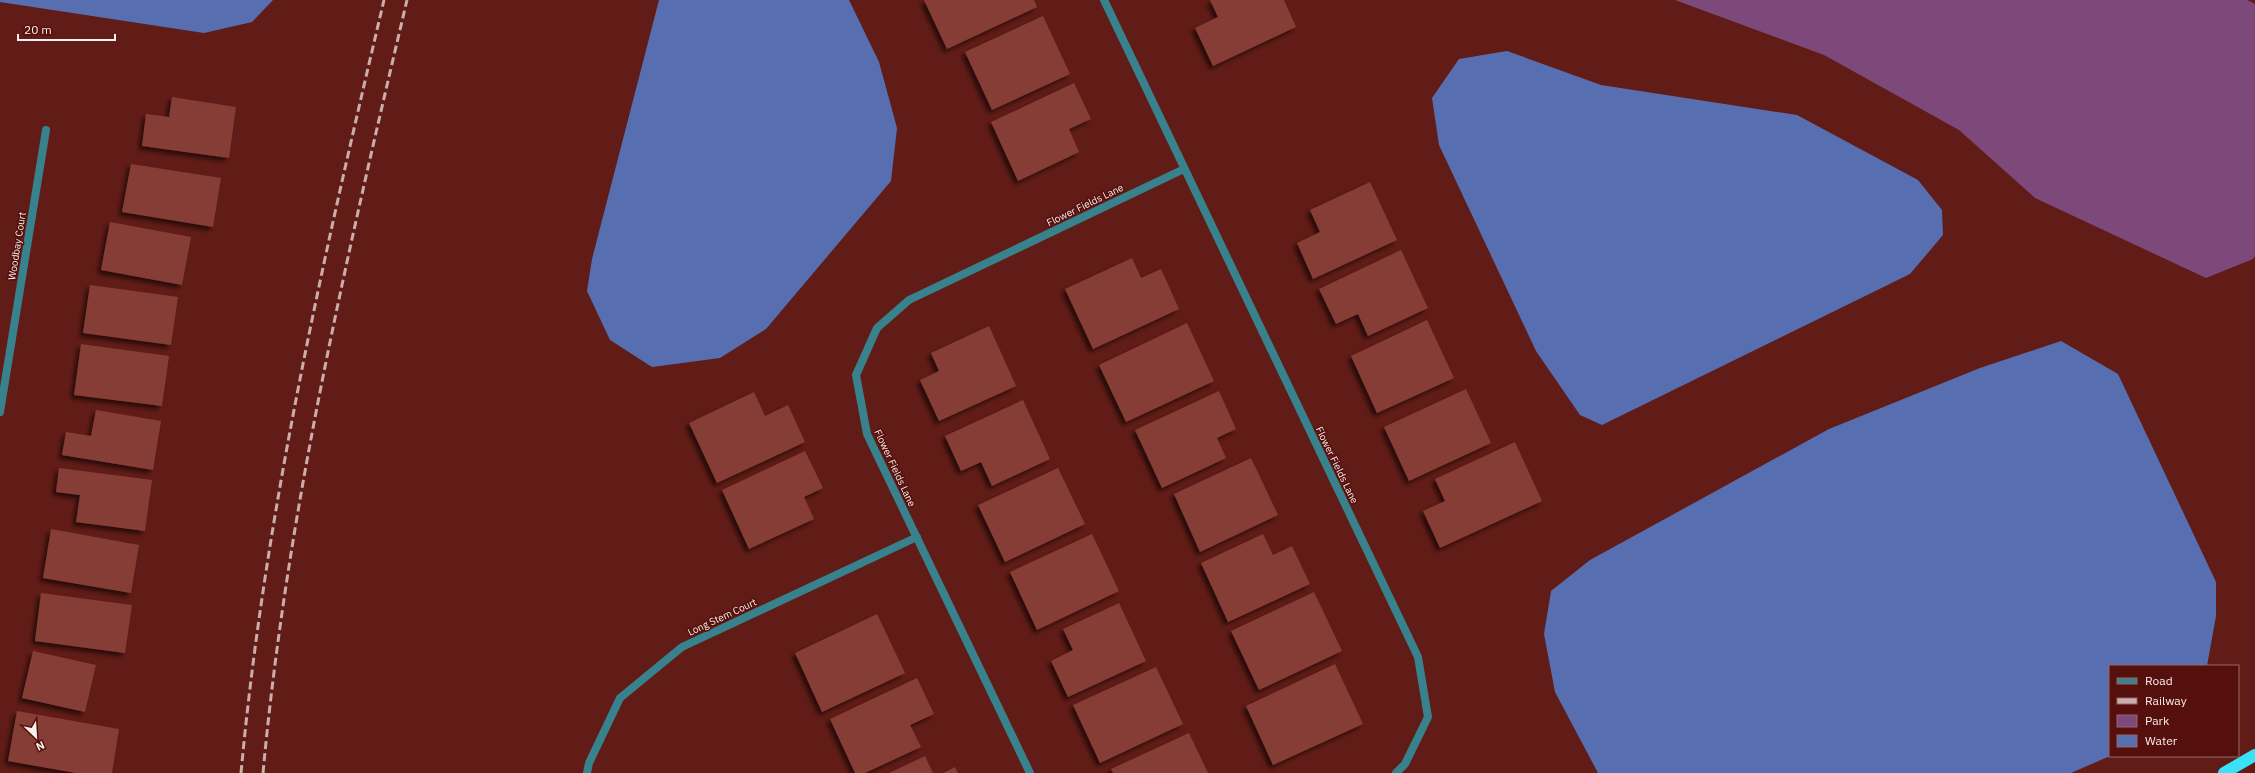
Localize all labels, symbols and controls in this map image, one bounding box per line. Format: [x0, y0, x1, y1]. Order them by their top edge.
scale bar [18, 16, 115, 42]
text: 20 m [24, 22, 52, 37]
street label: Flower Fields Lane [1044, 181, 1126, 229]
street label: Woodbay Court [5, 210, 29, 281]
street label: Flower Fields Lane [1313, 424, 1361, 506]
street label: Flower Fields Lane [871, 427, 919, 509]
street label: Long Stem Court [686, 595, 759, 639]
legend [2109, 665, 2239, 757]
text: Road [2145, 673, 2173, 688]
text: Railway [2145, 693, 2187, 708]
text: Park [2145, 713, 2170, 728]
north arrow [16, 717, 56, 757]
text: Water [2145, 733, 2178, 748]
text: N [34, 738, 47, 754]

